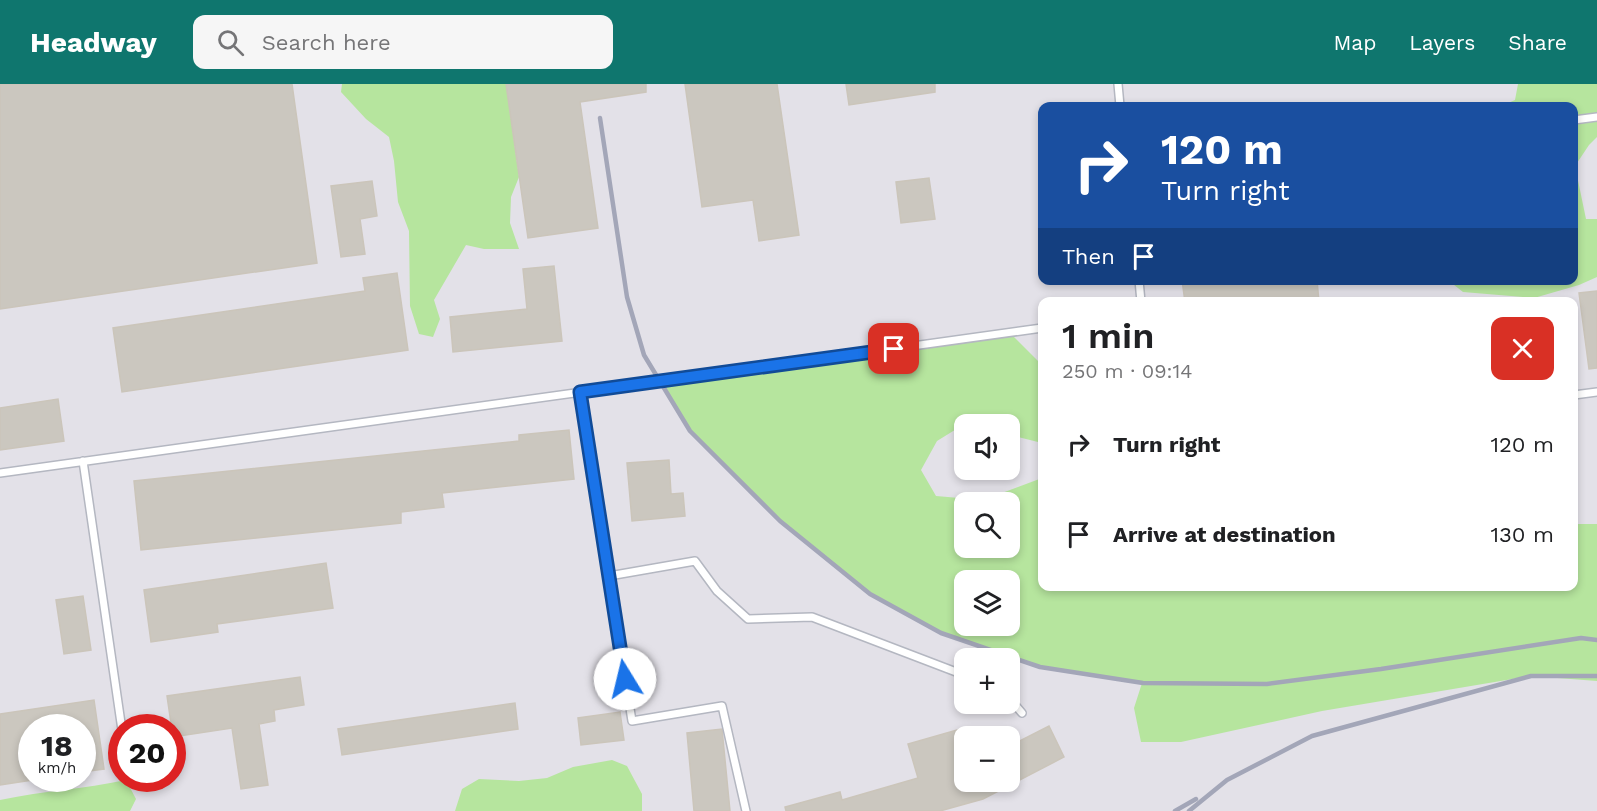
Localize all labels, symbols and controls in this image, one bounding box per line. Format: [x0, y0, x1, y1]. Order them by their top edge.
search box [193, 15, 613, 69]
text: Headway [30, 26, 157, 59]
icon: search [214, 26, 247, 59]
text: Search here [262, 30, 391, 55]
text: Map [1333, 30, 1376, 55]
text: Layers [1409, 30, 1475, 55]
text: Share [1508, 30, 1567, 55]
text: 120 m [1161, 125, 1283, 174]
icon: right [1062, 126, 1140, 204]
text: Turn right [1161, 175, 1290, 207]
icon: arrive [1127, 240, 1160, 273]
text: Then [1062, 244, 1115, 269]
text: 1 min [1062, 315, 1154, 357]
button: close [1491, 317, 1554, 380]
pin [868, 323, 919, 374]
icon: arrive [877, 332, 910, 365]
text: 250 m · 09:14 [1062, 359, 1193, 383]
map controls [954, 414, 1020, 792]
button: sound [954, 414, 1020, 480]
icon: right [1062, 428, 1095, 461]
text: Turn right [1113, 432, 1220, 457]
text: 120 m [1490, 432, 1554, 457]
button: search [954, 492, 1020, 558]
icon: arrive [1062, 518, 1095, 551]
text: Arrive at destination [1113, 522, 1336, 547]
text: 130 m [1490, 522, 1554, 547]
button: layers [954, 570, 1020, 636]
position arrow [593, 647, 657, 711]
button: + [954, 648, 1020, 714]
speed limit sign: 20 [108, 714, 186, 792]
button: − [954, 726, 1020, 792]
text: 18 [41, 728, 73, 763]
text: km/h [38, 759, 76, 777]

